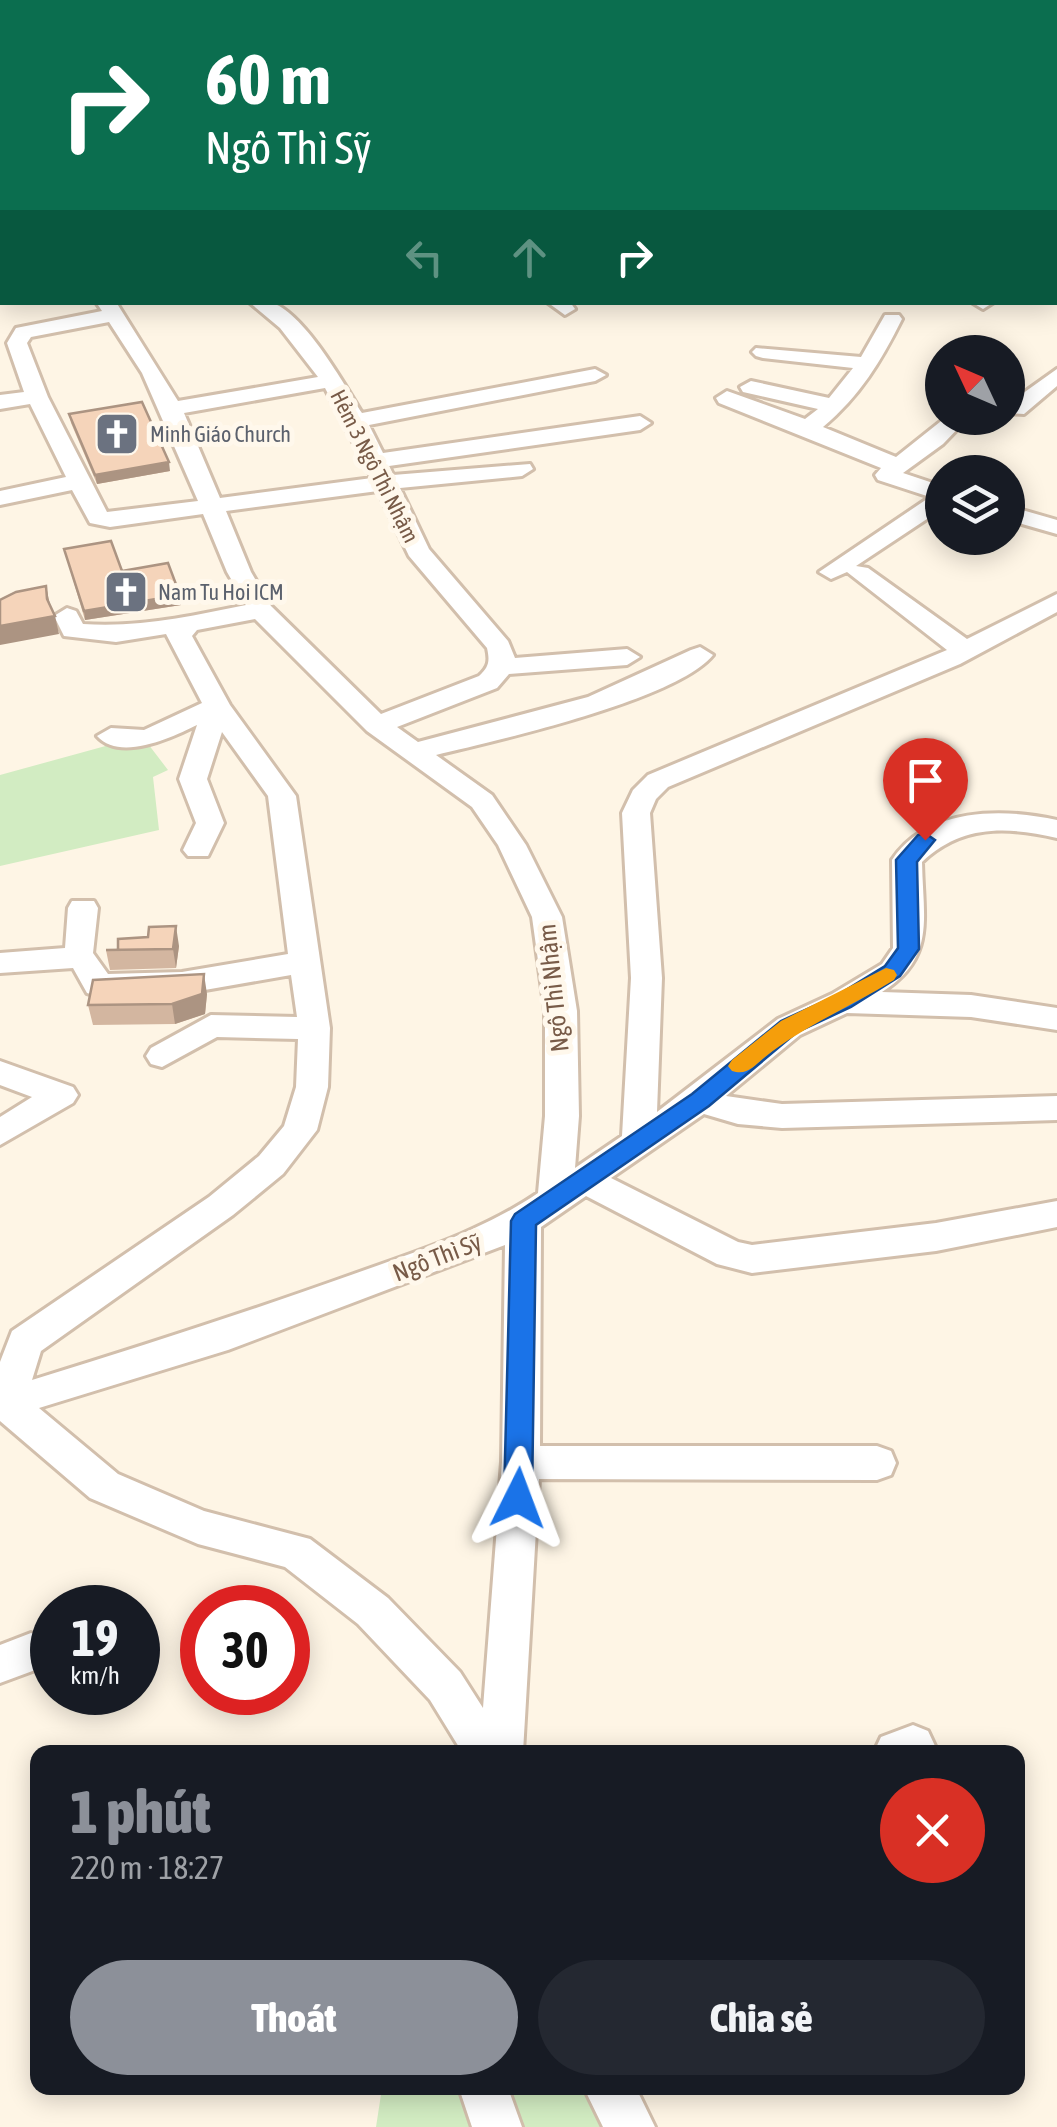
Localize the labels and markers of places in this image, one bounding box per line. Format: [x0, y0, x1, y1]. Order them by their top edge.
church icon: Minh Giáo Church [94, 411, 140, 457]
place label: Minh Giáo Church [150, 421, 291, 447]
church icon: Nam Tu Hoi ICM [103, 569, 149, 615]
place label: Nam Tu Hoi ICM [158, 579, 284, 605]
pin [883, 738, 968, 841]

